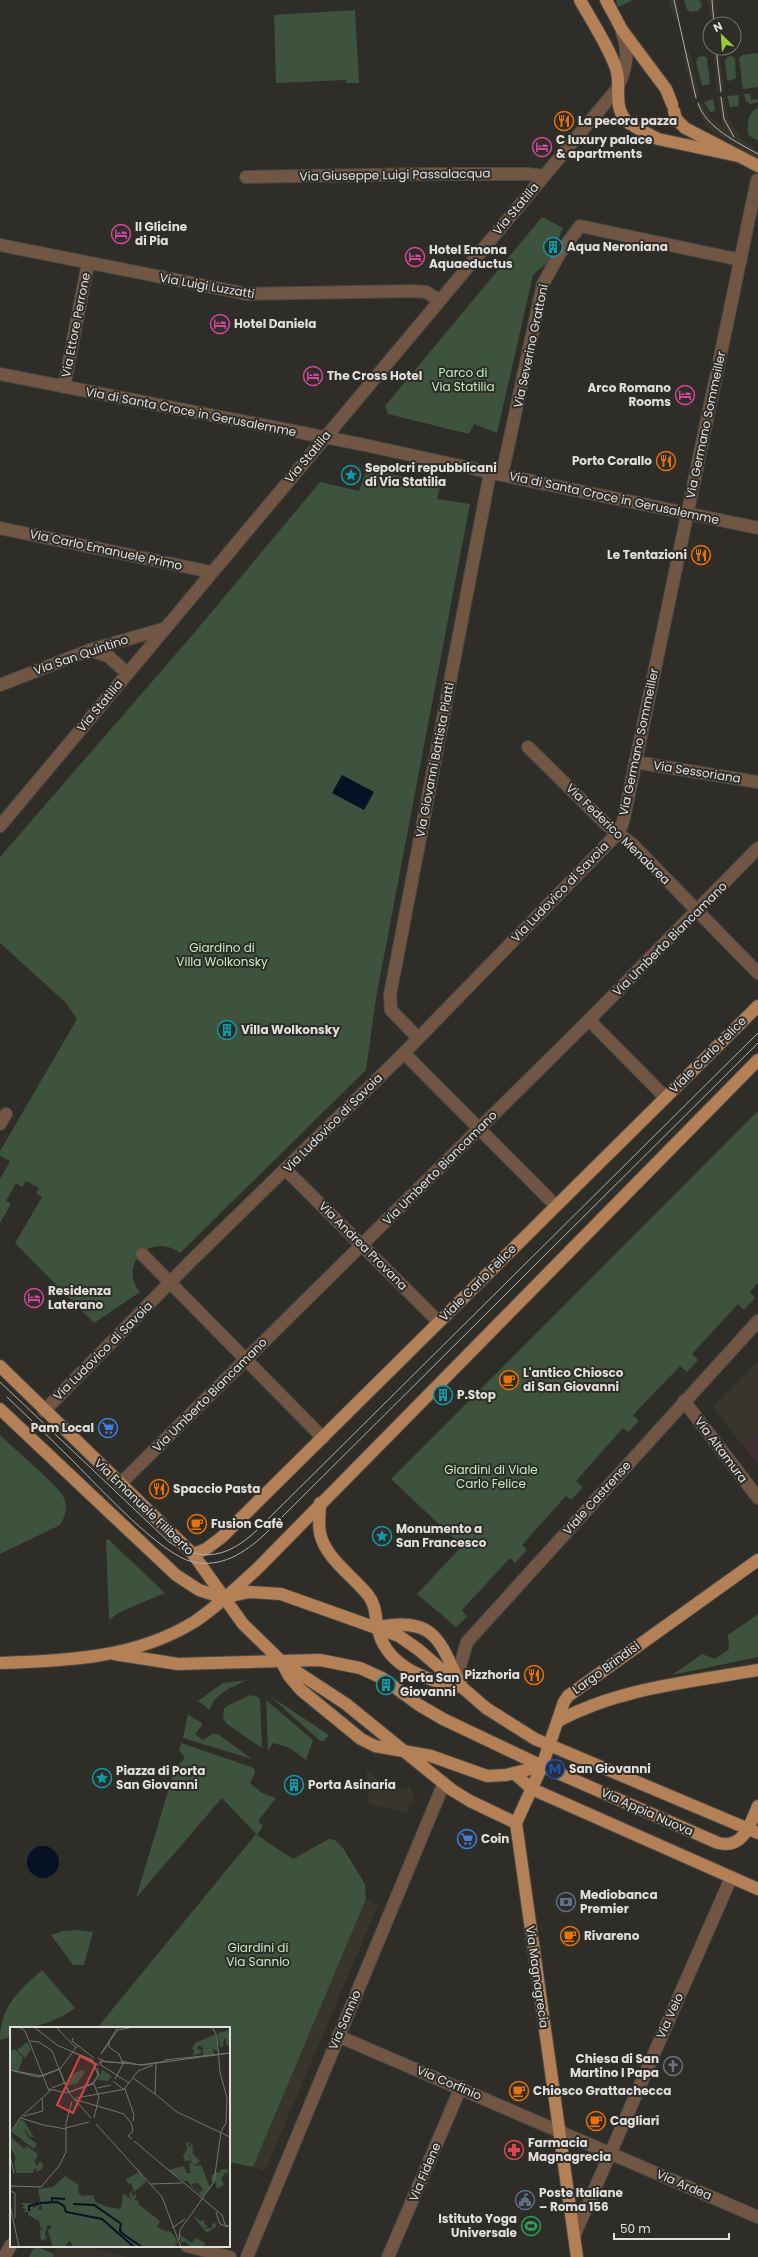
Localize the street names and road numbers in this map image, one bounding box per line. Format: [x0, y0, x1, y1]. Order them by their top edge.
street label: Via Giuseppe Luigi Passalacqua [299, 164, 491, 185]
street label: Via Statilia [489, 179, 542, 238]
street label: Via Luigi Luzzatti [158, 269, 256, 302]
street label: Via Ettore Perrone [57, 271, 94, 379]
street label: Via Severino Grattoni [509, 282, 552, 409]
street label: Via Germano Sommeiller [682, 349, 730, 500]
street label: Via di Santa Croce in Gerusalemme [84, 383, 298, 440]
street label: Via Statilia [281, 427, 334, 486]
street label: Via di Santa Croce in Gerusalemme [508, 467, 721, 528]
street label: Via Carlo Emanuele Primo [28, 525, 184, 574]
street label: Via San Quintino [31, 630, 131, 679]
street label: Via Germano Sommeiller [615, 666, 663, 817]
street label: Via Statilia [73, 676, 126, 735]
street label: Via Giovanni Battista Piatti [411, 681, 458, 839]
street label: Via Sessoriana [652, 756, 742, 787]
street label: Via Federico Menabrea [563, 779, 674, 888]
street label: Via Ludovico di Savoia [507, 838, 612, 946]
street label: Via Umberto Biancamano [609, 877, 731, 1000]
street label: Viale Carlo Felice [665, 1012, 750, 1097]
street label: Via Ludovico di Savoia [279, 1069, 386, 1176]
street label: Via Umberto Biancamano [379, 1106, 501, 1229]
street label: Via Andrea Provana [315, 1197, 412, 1294]
street label: Viale Carlo Felice [435, 1240, 520, 1325]
street label: Via Ludovico di Savoia [49, 1297, 156, 1404]
street label: Via Umberto Biancamano [149, 1333, 271, 1456]
street label: Via Altamura [691, 1413, 752, 1486]
street label: Via Emanuele Filiberto [91, 1455, 198, 1559]
street label: Viale Castrense [559, 1457, 634, 1538]
street label: Largo Brindisi [569, 1637, 643, 1698]
street label: Via Appia Nuova [598, 1784, 696, 1840]
street label: Via Magnagrecia [522, 1925, 553, 2029]
street label: Via Sannio [324, 1987, 365, 2052]
street label: Via Veio [652, 1990, 687, 2041]
street label: Via Corfinio [414, 2061, 485, 2104]
street label: Via Fidene [405, 2140, 444, 2204]
street label: Via Ardea [654, 2165, 714, 2204]

